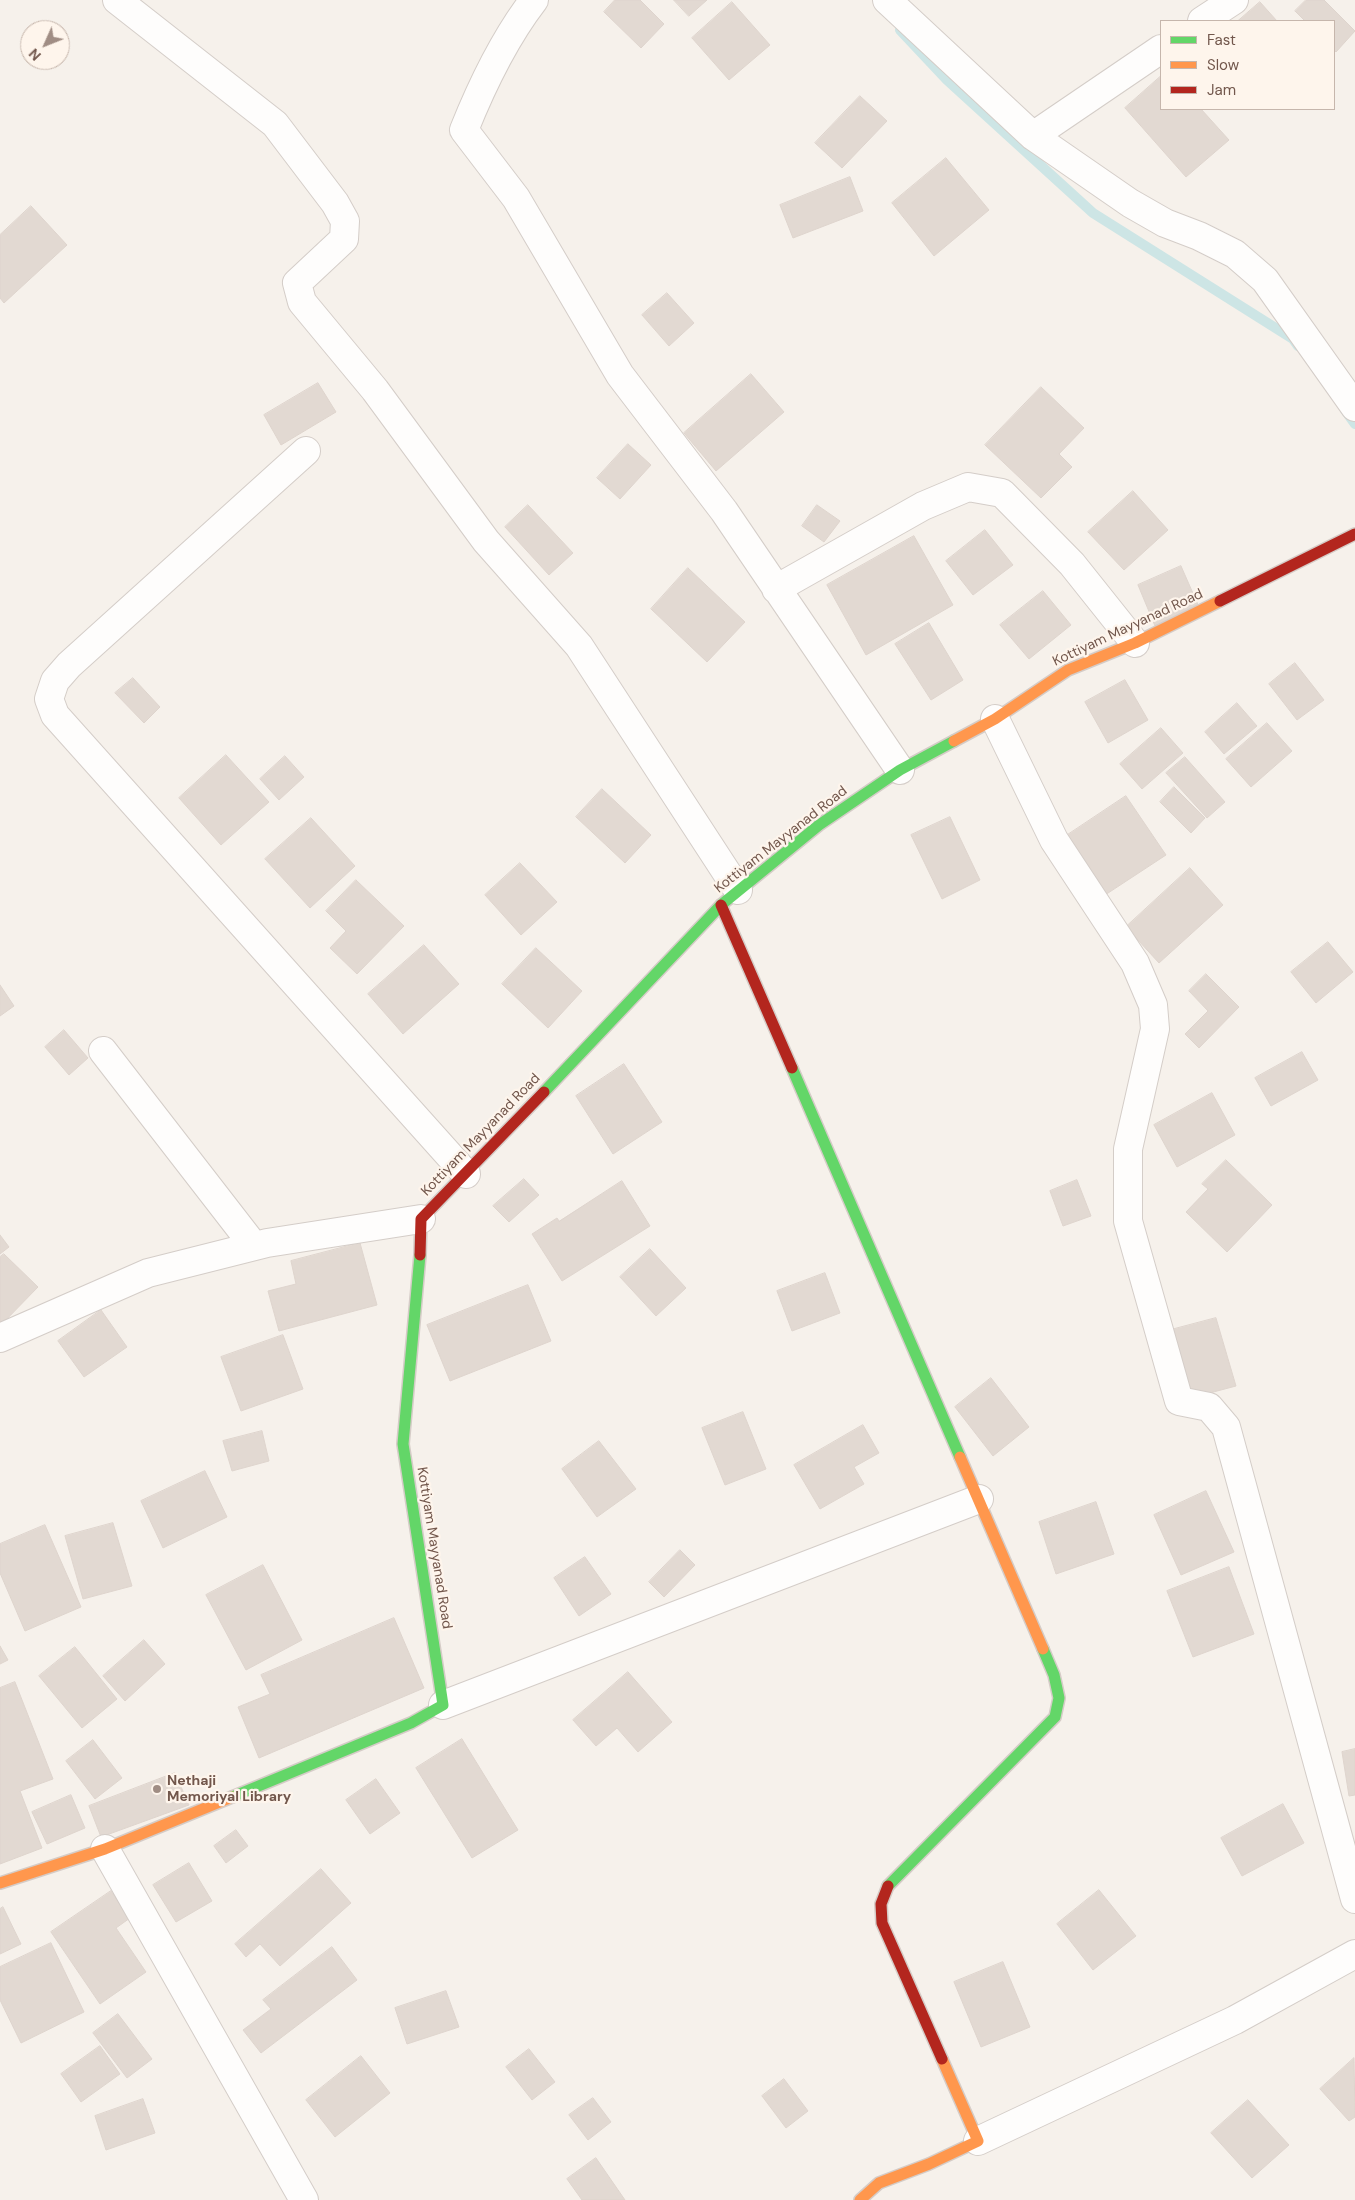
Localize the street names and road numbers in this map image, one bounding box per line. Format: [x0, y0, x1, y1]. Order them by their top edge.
street label: Kottiyam Mayyanad Road [1050, 586, 1206, 670]
street label: Kottiyam Mayyanad Road [711, 783, 851, 897]
street label: Kottiyam Mayyanad Road [418, 1070, 544, 1200]
street label: Kottiyam Mayyanad Road [413, 1466, 455, 1630]

